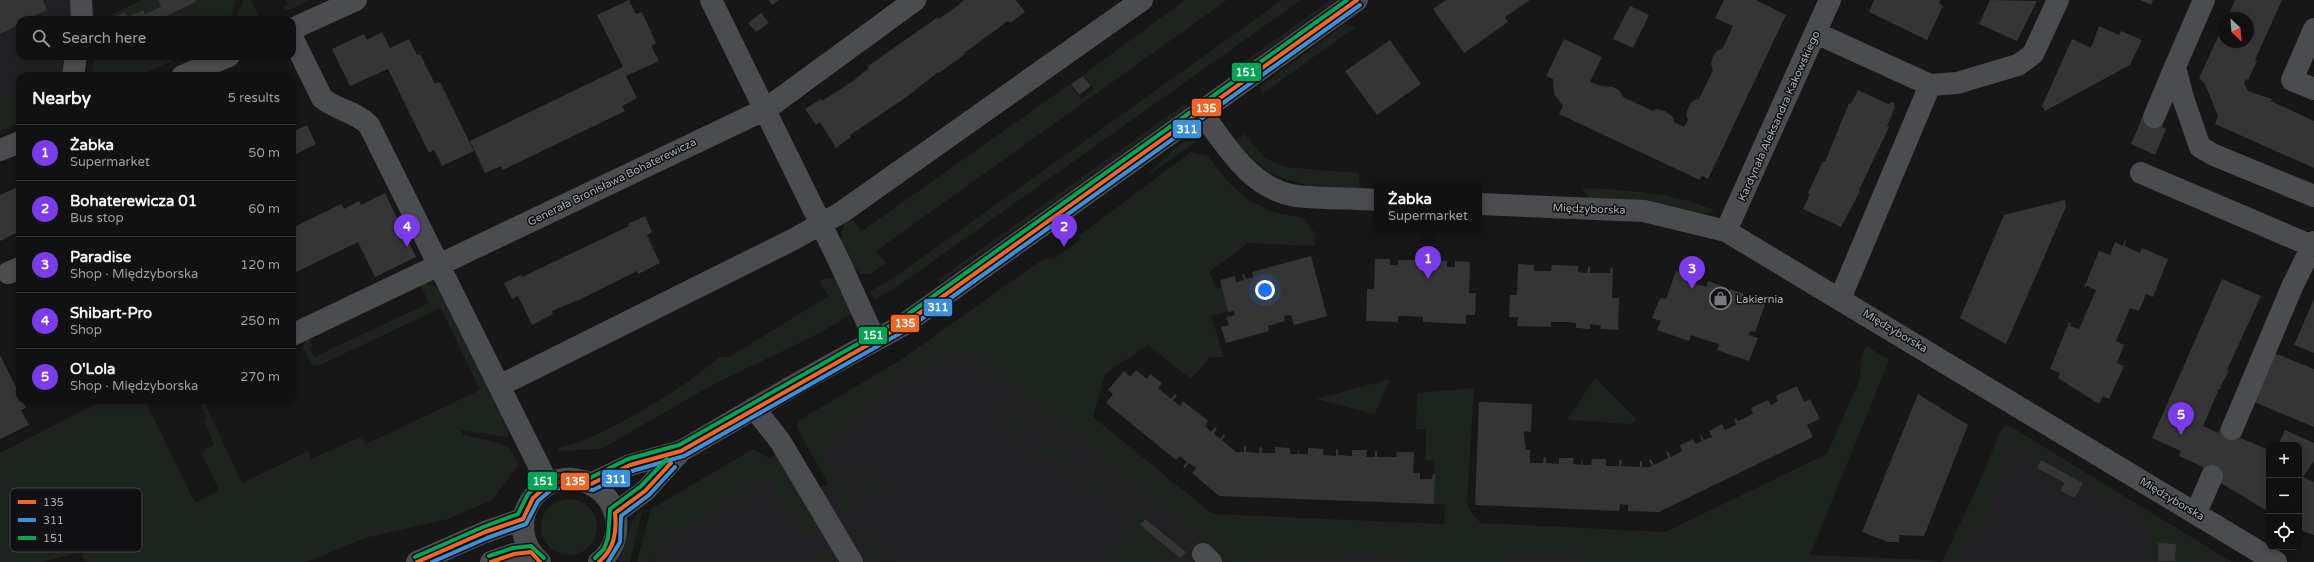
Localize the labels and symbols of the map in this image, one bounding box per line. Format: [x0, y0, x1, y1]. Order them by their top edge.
north arrow [2218, 12, 2254, 48]
street label: Kardynała Aleksandra Kakowskiego [1735, 28, 1823, 203]
line badge: 151 [1231, 62, 1262, 82]
text: 151 [1236, 66, 1256, 79]
line badge: 135 [1191, 98, 1222, 117]
text: 135 [1196, 102, 1216, 115]
line badge: 311 [1172, 119, 1202, 139]
text: 311 [1177, 123, 1197, 136]
street label: Generała Bronisława Bohaterewicza [526, 135, 698, 229]
street label: Międzyborska [1552, 201, 1626, 217]
pin: 4 [394, 214, 420, 247]
pin: 2 [1051, 214, 1077, 247]
pin: 1 [1415, 246, 1441, 279]
pin: 3 [1679, 256, 1705, 289]
your location [1255, 280, 1275, 300]
shop icon: Lakiernia [1708, 286, 1734, 312]
place label: Lakiernia [1736, 293, 1783, 306]
line badge: 311 [923, 298, 953, 317]
text: 311 [928, 301, 948, 314]
street label: Międzyborska [1860, 307, 1930, 355]
line badge: 135 [890, 314, 920, 333]
text: 135 [895, 317, 915, 330]
line badge: 151 [858, 326, 888, 345]
text: 151 [863, 329, 883, 342]
pin: 5 [2168, 402, 2194, 435]
line badge: 311 [601, 469, 631, 488]
line badge: 151 [527, 471, 558, 491]
line badge: 135 [560, 472, 590, 491]
text: 311 [606, 473, 626, 486]
text: 151 [533, 475, 553, 488]
text: 135 [565, 475, 585, 488]
street label: Międzyborska [2137, 475, 2207, 523]
legend [10, 488, 142, 552]
text: 135 [43, 496, 64, 509]
text: 311 [43, 514, 64, 527]
text: 151 [43, 532, 64, 545]

